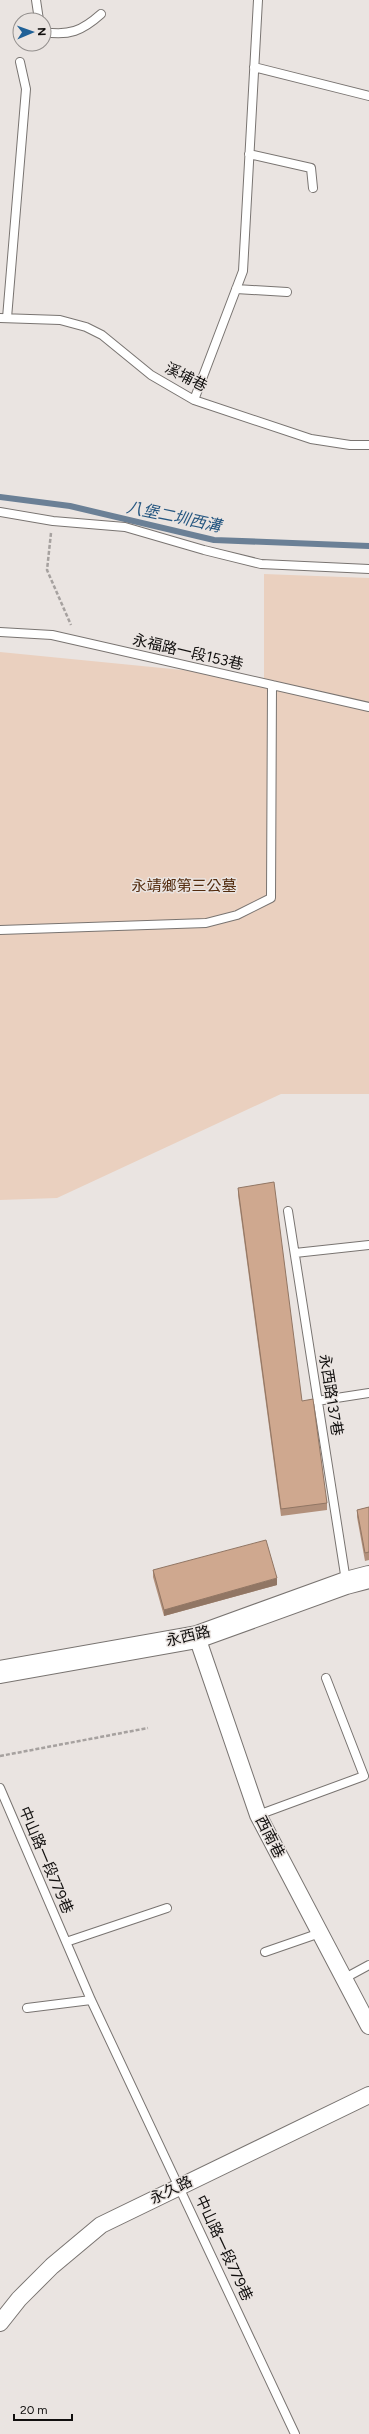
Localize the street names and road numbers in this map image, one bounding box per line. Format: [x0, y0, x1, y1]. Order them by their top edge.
street label: 溪埔巷 [162, 359, 210, 395]
street label: 永福路一段153巷 [131, 631, 245, 673]
street label: 永西路137巷 [316, 1353, 346, 1437]
street label: 永西路 [164, 1622, 212, 1650]
street label: 中山路一段779巷 [15, 1804, 77, 1916]
street label: 西南巷 [252, 1813, 288, 1861]
street label: 永久路 [147, 2172, 195, 2208]
street label: 中山路一段779巷 [192, 2192, 256, 2304]

